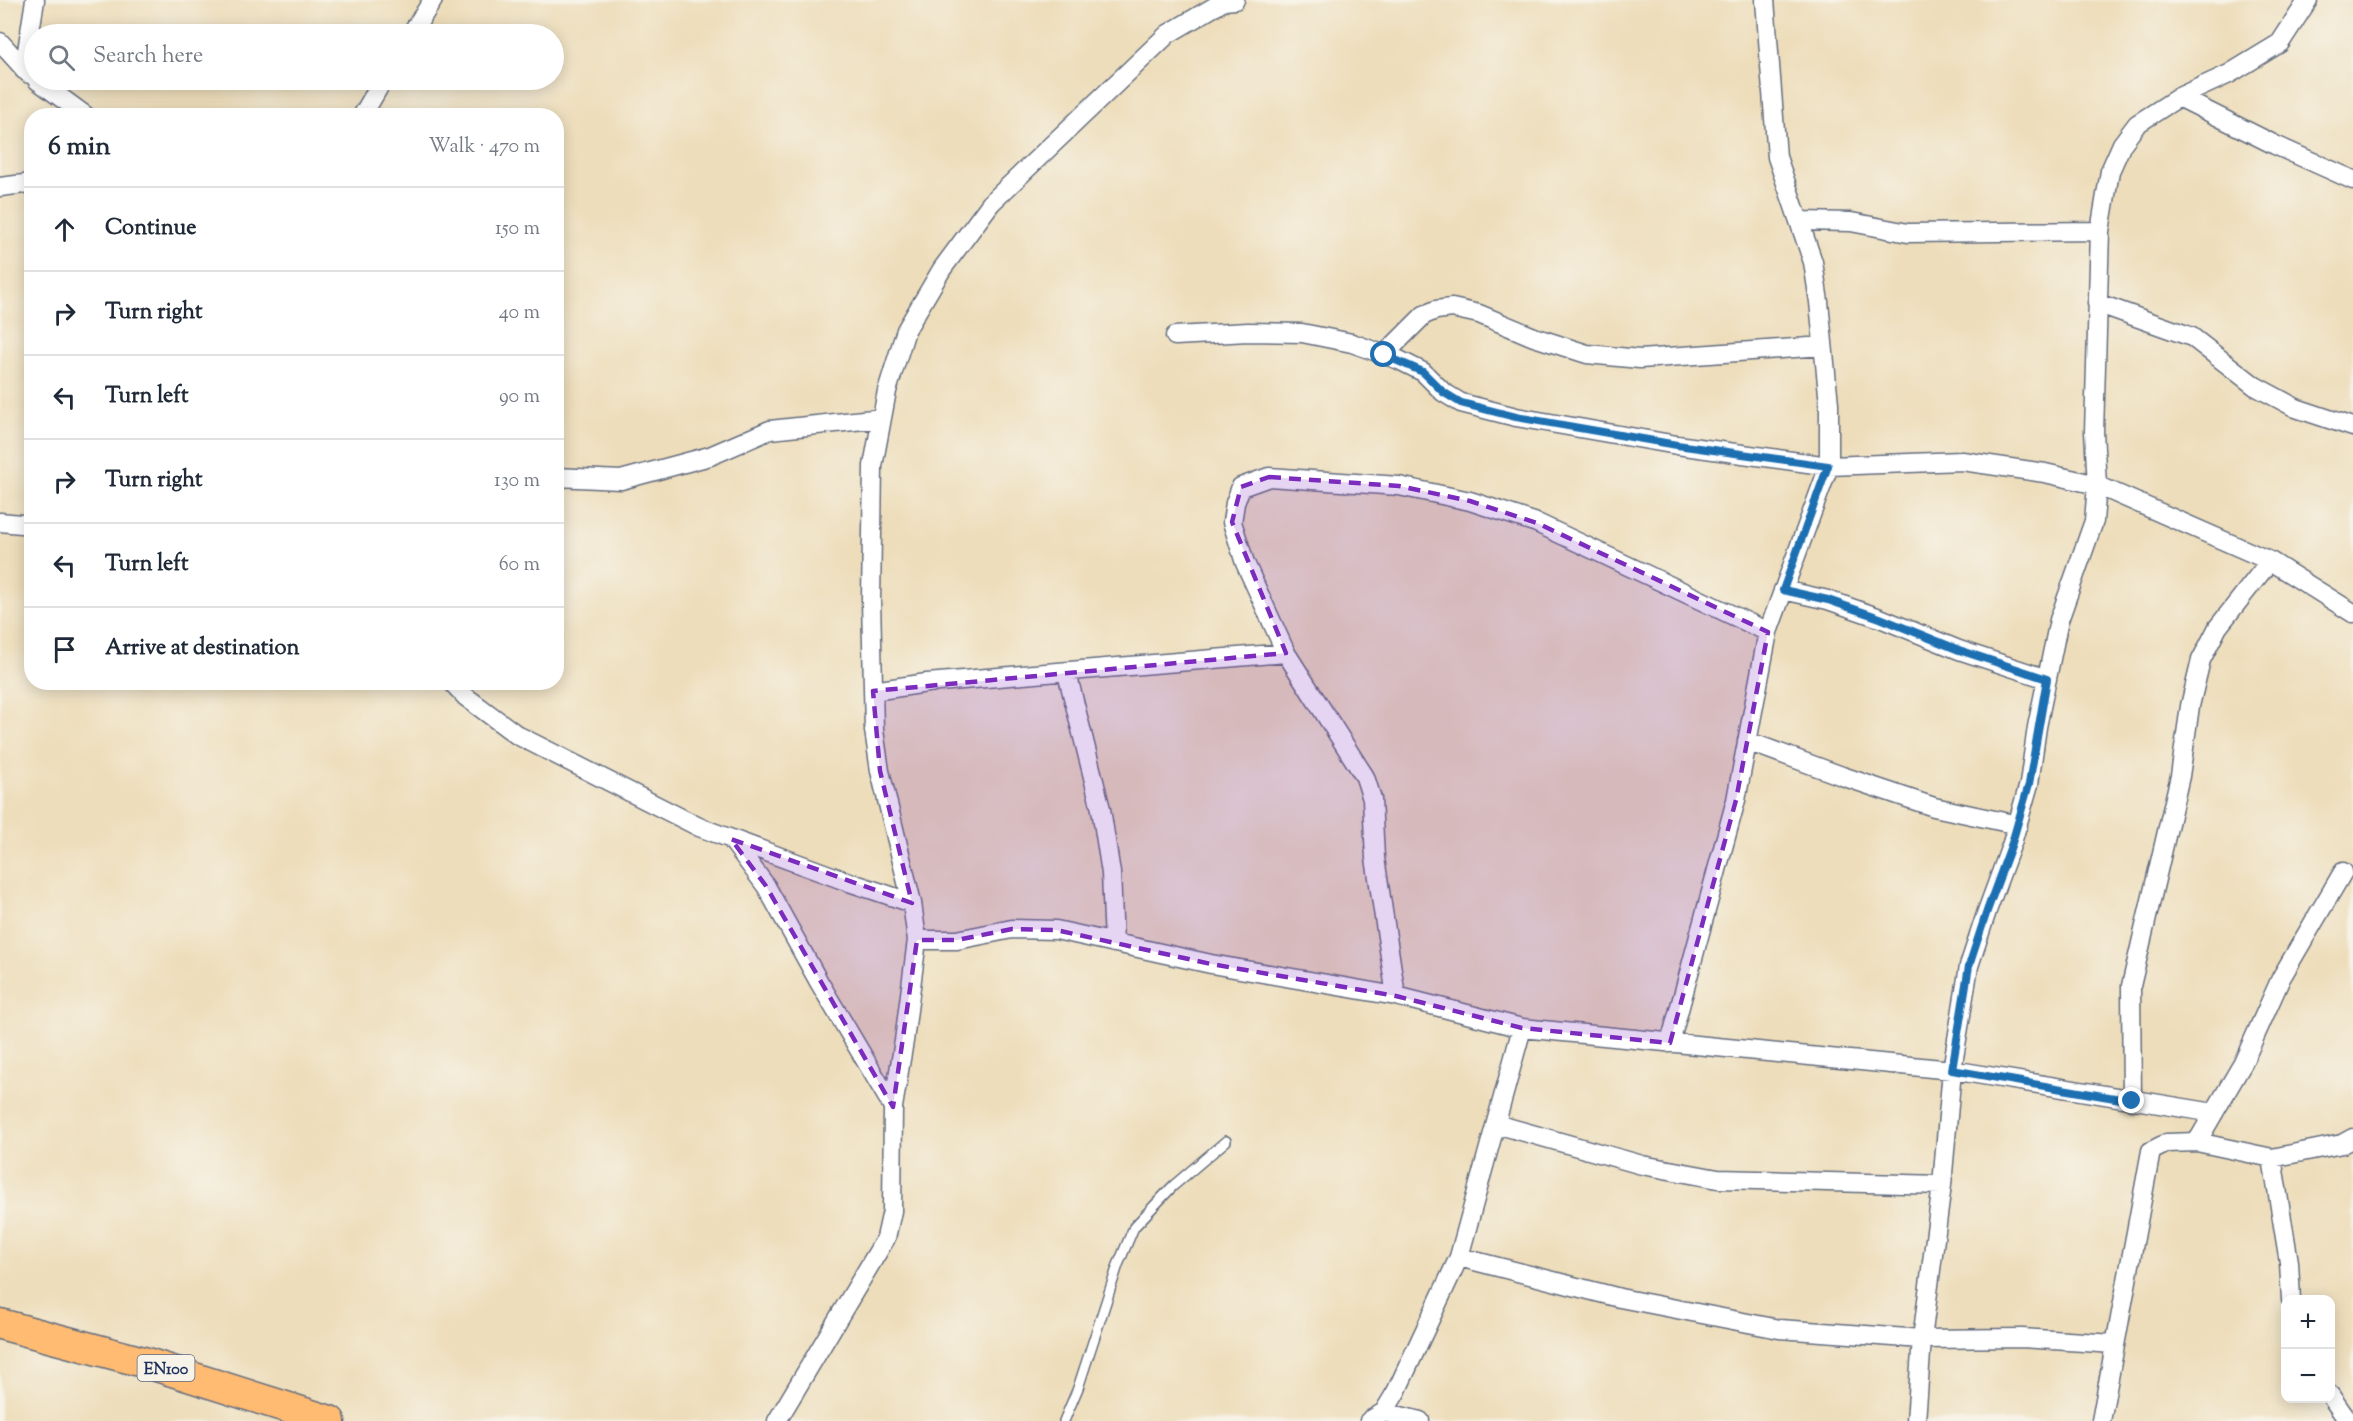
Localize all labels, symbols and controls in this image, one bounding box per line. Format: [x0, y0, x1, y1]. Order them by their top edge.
search box [24, 24, 564, 90]
icon: search [45, 41, 78, 74]
text: Search here [93, 41, 203, 73]
text: 6 min [48, 129, 111, 166]
text: Walk · 470 m [428, 133, 540, 162]
icon: ahead [48, 213, 81, 246]
text: Continue [105, 213, 196, 245]
text: 150 m [495, 215, 540, 244]
icon: right [48, 297, 81, 330]
text: Turn right [105, 297, 202, 329]
text: 40 m [499, 299, 540, 328]
route start [1370, 341, 1396, 367]
icon: left [48, 381, 81, 414]
text: Turn left [105, 381, 188, 413]
text: 90 m [499, 383, 540, 412]
icon: right [48, 465, 81, 498]
text: Turn right [105, 465, 202, 497]
text: 130 m [494, 467, 540, 496]
icon: left [48, 549, 81, 582]
text: Turn left [105, 549, 188, 581]
text: 60 m [499, 551, 540, 580]
icon: arrive [48, 633, 81, 666]
text: Arrive at destination [105, 633, 300, 665]
route end [2118, 1087, 2144, 1113]
map controls [2281, 1295, 2335, 1403]
button: + [2281, 1295, 2335, 1349]
button: − [2281, 1349, 2335, 1403]
road number: EN100 [138, 1355, 195, 1381]

